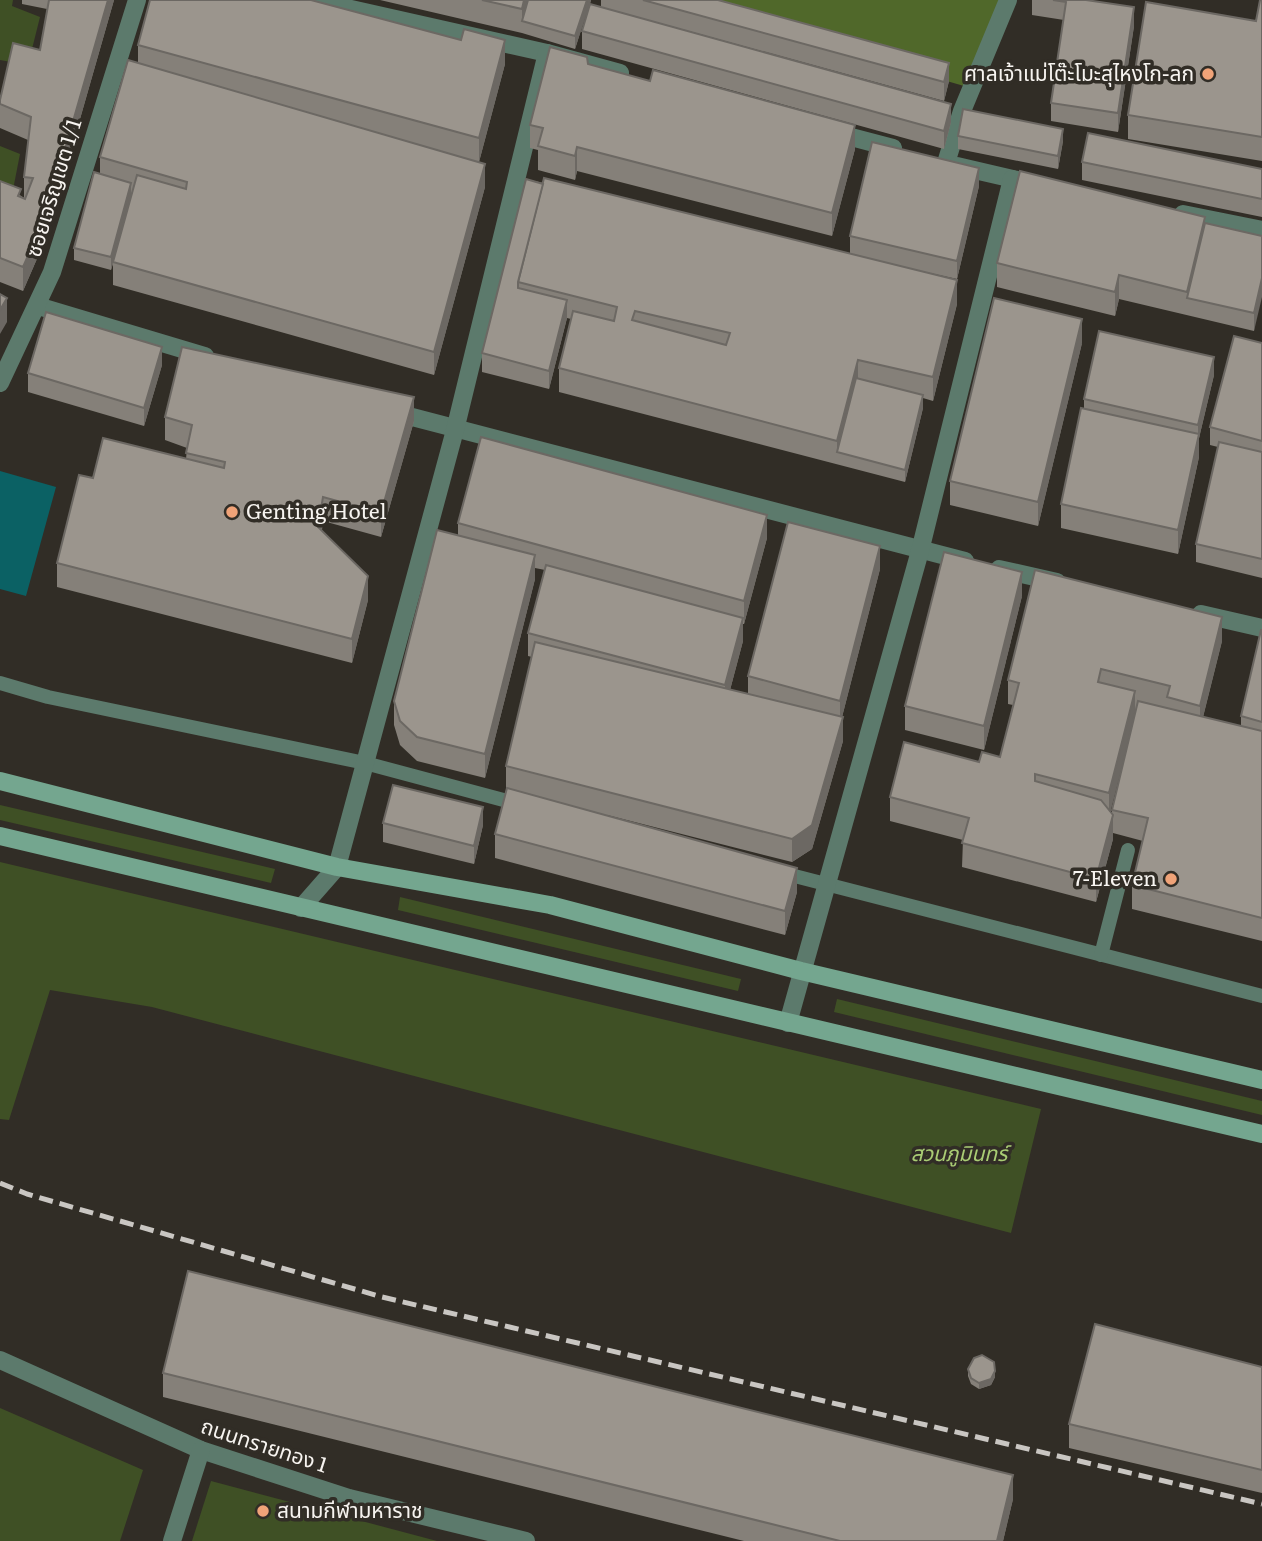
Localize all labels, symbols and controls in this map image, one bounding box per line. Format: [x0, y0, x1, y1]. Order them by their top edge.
place label: ศาลเจ้าแม่โต๊ะโมะสุไหงโก-ลก [964, 56, 1194, 87]
marker: ศาลเจ้าแม่โต๊ะโมะสุไหงโก-ลก [1200, 66, 1216, 82]
street label: ซอยเจริญเขต 1/1 [16, 114, 88, 260]
place label: Genting Hotel [246, 494, 386, 525]
marker: Genting Hotel [224, 504, 240, 520]
place label: 7-Eleven [1073, 861, 1157, 892]
marker: 7-Eleven [1163, 871, 1179, 887]
park label: สวนภูมินทร์ [911, 1136, 1012, 1167]
street label: ถนนทรายทอง 1 [198, 1409, 332, 1479]
place label: สนามกีฬามหาราช [277, 1493, 423, 1524]
marker: สนามกีฬามหาราช [255, 1503, 271, 1519]

